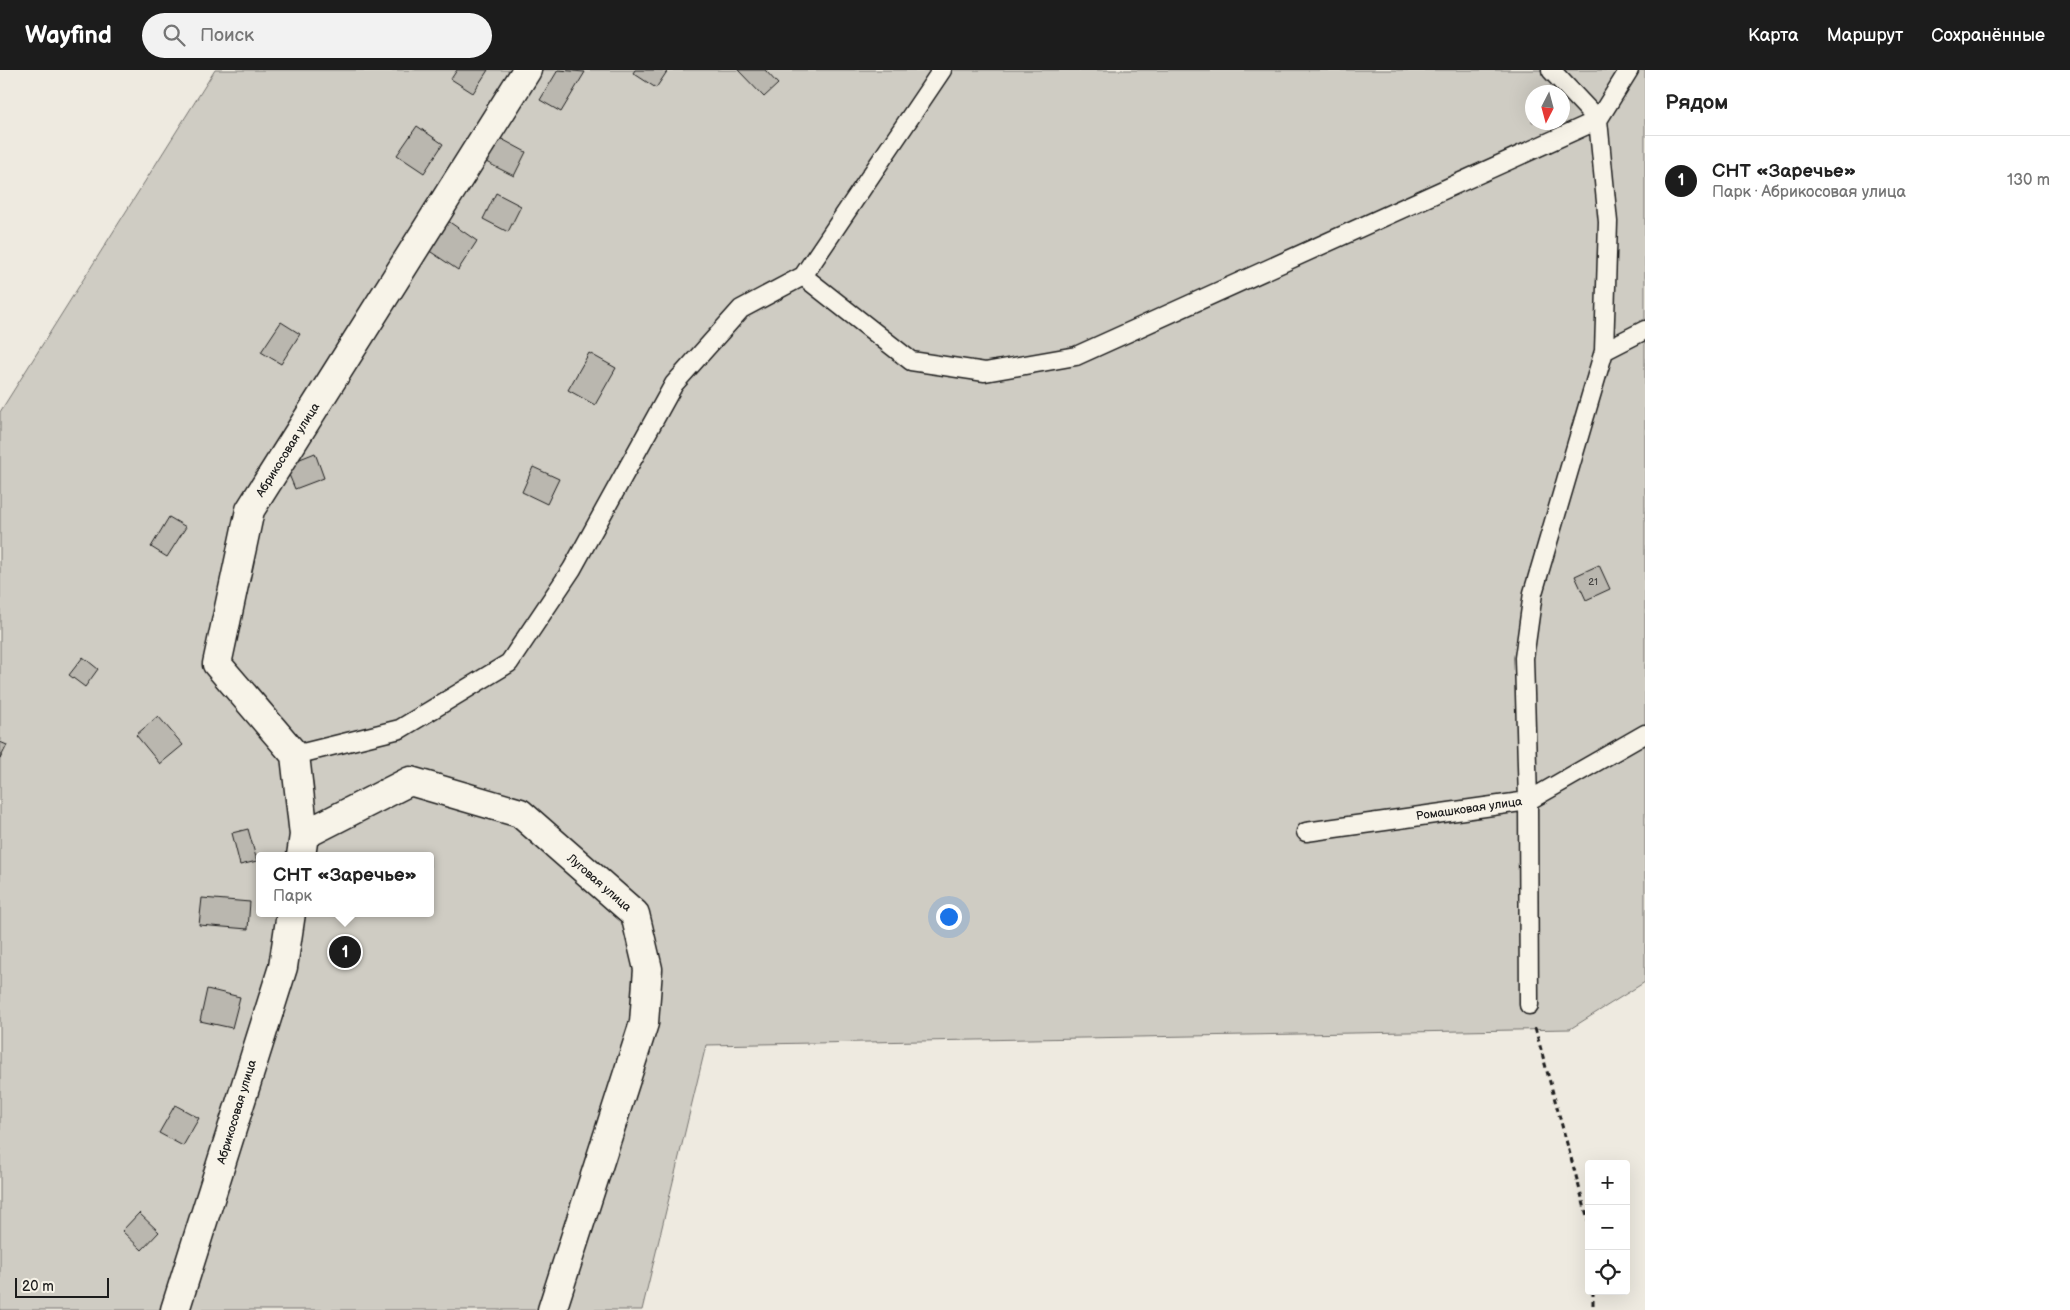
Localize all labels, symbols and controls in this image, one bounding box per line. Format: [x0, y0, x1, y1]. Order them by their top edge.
search box [142, 13, 492, 58]
text: Wayfind [25, 21, 112, 50]
icon: search [160, 21, 188, 49]
text: Поиск [200, 24, 254, 47]
text: Карта [1748, 25, 1799, 46]
text: Маршрут [1827, 25, 1903, 46]
text: Сохранённые [1931, 25, 2045, 46]
north arrow [1525, 85, 1570, 130]
text: Рядом [1665, 90, 1728, 115]
text: СНТ «Заречье» [1712, 160, 1856, 183]
text: 1 [1678, 171, 1684, 190]
text: 130 m [2007, 171, 2050, 190]
text: Парк · Абрикосовая улица [1712, 183, 1906, 202]
street label: Абрикосовая улица [252, 400, 323, 501]
house number: 21 [1588, 576, 1598, 588]
street label: Ромашковая улица [1415, 794, 1523, 824]
street label: Луговая улица [563, 850, 634, 915]
popup [256, 852, 434, 917]
text: СНТ «Заречье» [273, 864, 417, 887]
text: Парк [273, 887, 312, 906]
your location [936, 904, 962, 930]
pin: 1 [329, 933, 361, 971]
street label: Абрикосовая улица [214, 1058, 260, 1167]
map controls [1585, 1160, 1630, 1295]
button: + [1585, 1160, 1630, 1205]
button: − [1585, 1205, 1630, 1250]
button: locate [1585, 1250, 1630, 1295]
scale bar [15, 1275, 109, 1298]
text: 20 m [22, 1278, 54, 1295]

